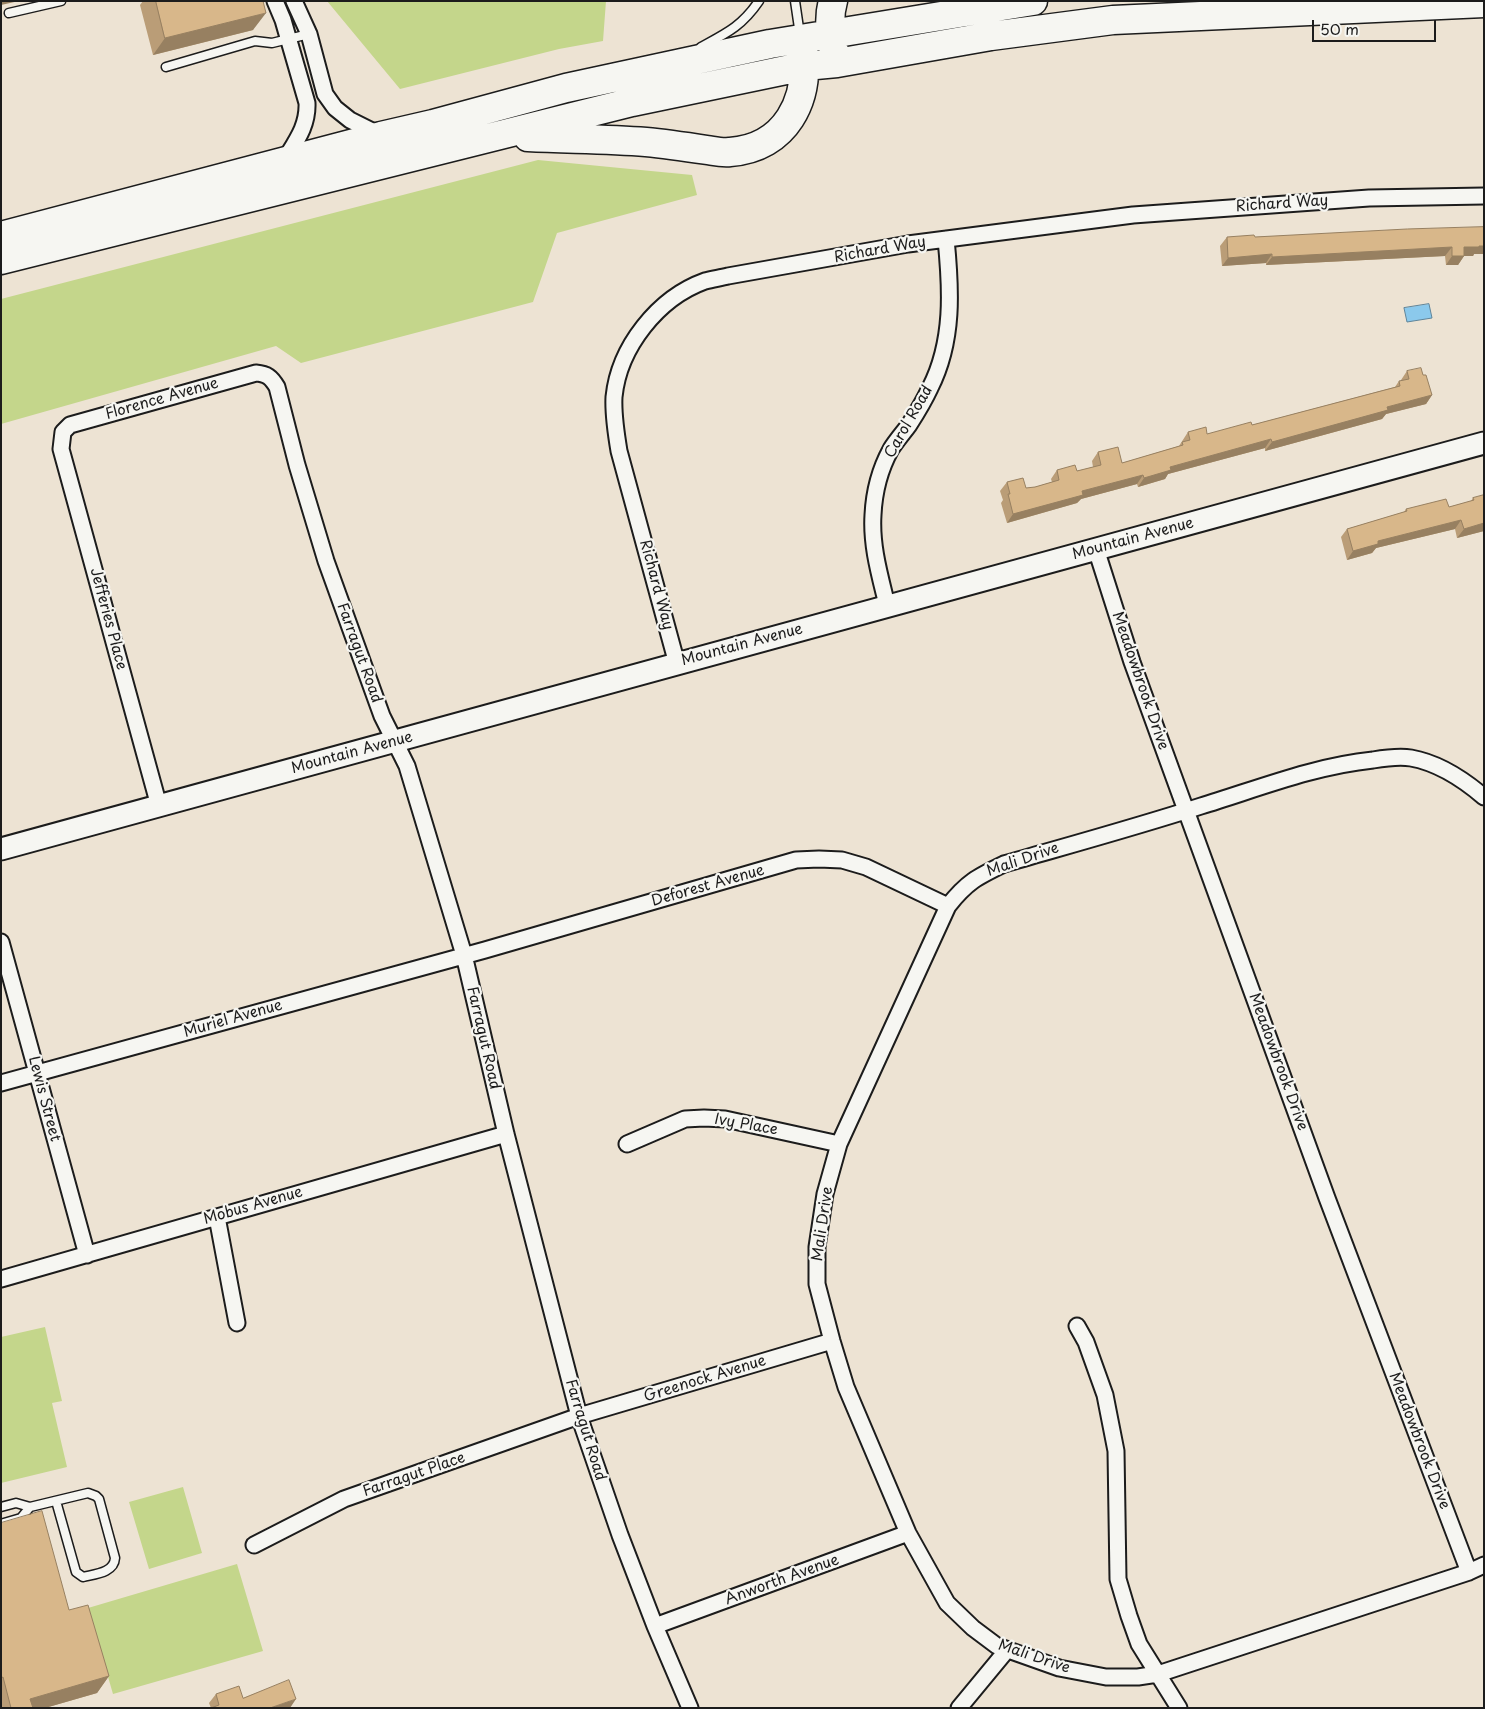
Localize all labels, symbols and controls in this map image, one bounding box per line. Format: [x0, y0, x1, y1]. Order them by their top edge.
scale bar [1315, 10, 1439, 42]
text: 50 m [1320, 17, 1359, 40]
street label: Richard Way [1235, 192, 1329, 216]
street label: Richard Way [833, 233, 927, 267]
street label: Florence Avenue [103, 374, 221, 424]
street label: Carol Road [881, 383, 937, 461]
street label: Mountain Avenue [1070, 514, 1196, 564]
street label: Richard Way [635, 538, 677, 632]
street label: Jefferies Place [86, 566, 130, 672]
street label: Farragut Road [333, 600, 385, 706]
street label: Meadowbrook Drive [1108, 610, 1172, 752]
street label: Mountain Avenue [679, 620, 805, 670]
street label: Mountain Avenue [289, 728, 415, 778]
street label: Mali Drive [985, 839, 1061, 881]
street label: Deforest Avenue [649, 861, 767, 911]
street label: Farragut Road [462, 985, 504, 1091]
street label: Meadowbrook Drive [1245, 991, 1311, 1133]
street label: Muriel Avenue [182, 996, 284, 1042]
street label: Lewis Street [24, 1054, 64, 1144]
street label: Ivy Place [713, 1111, 779, 1139]
street label: Mobus Avenue [201, 1183, 305, 1229]
street label: Mali Drive [809, 1186, 837, 1262]
street label: Greenock Avenue [642, 1352, 768, 1406]
street label: Meadowbrook Drive [1385, 1370, 1453, 1512]
street label: Farragut Road [561, 1377, 609, 1483]
street label: Farragut Place [360, 1449, 468, 1501]
street label: Anworth Avenue [722, 1551, 842, 1609]
street label: Mali Drive [996, 1636, 1072, 1678]

